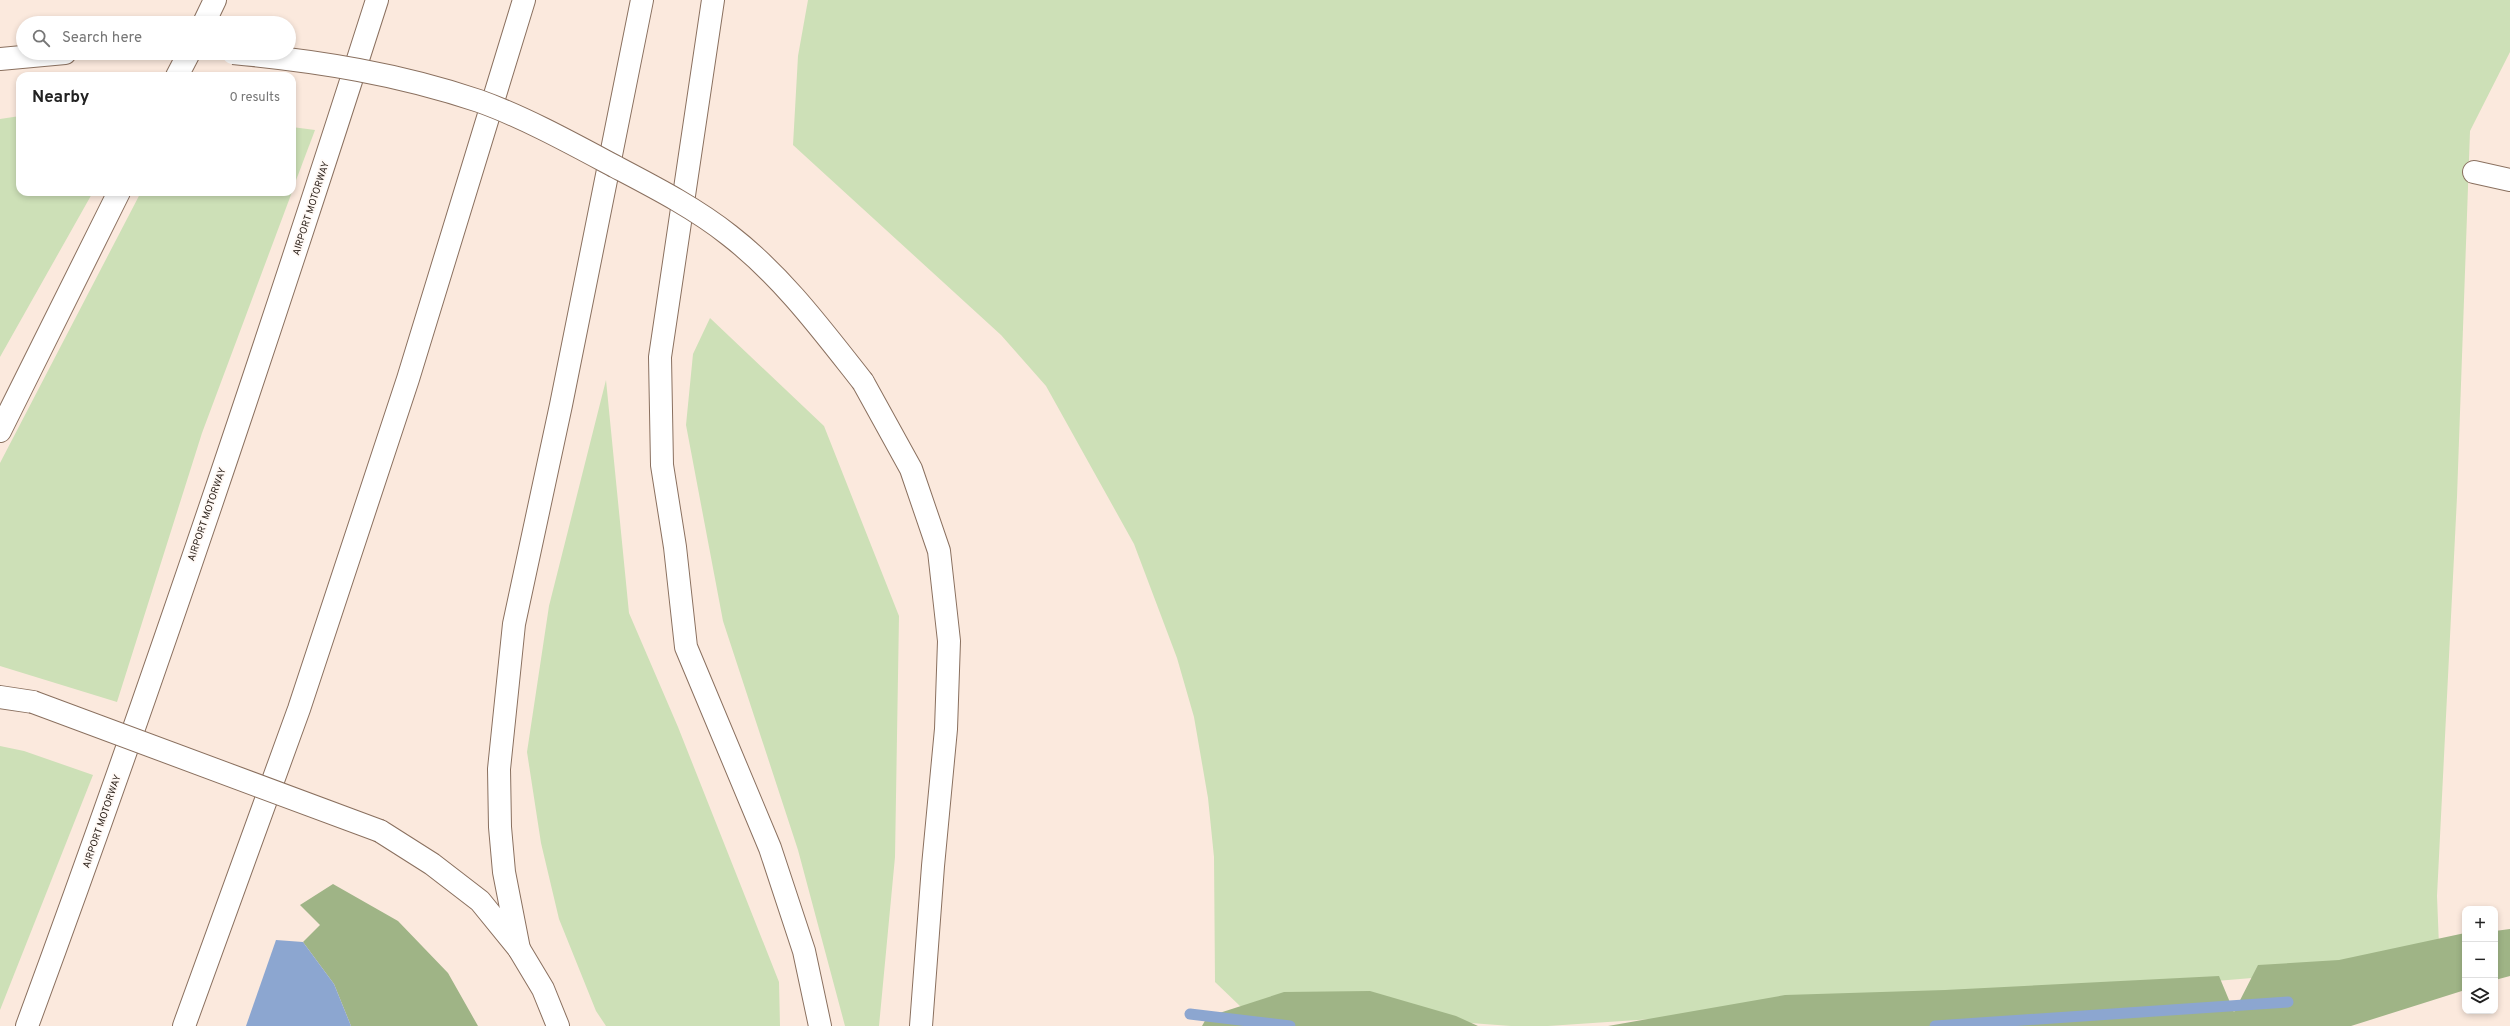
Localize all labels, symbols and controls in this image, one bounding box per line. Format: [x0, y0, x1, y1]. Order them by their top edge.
search box [16, 16, 296, 60]
icon: search [30, 27, 52, 49]
text: Search here [62, 29, 142, 48]
text: Nearby [32, 87, 89, 109]
text: 0 results [229, 90, 280, 106]
street label: AIRPORT MOTORWAY [290, 159, 333, 257]
street label: AIRPORT MOTORWAY [185, 465, 230, 563]
street label: AIRPORT MOTORWAY [80, 772, 125, 870]
map controls [2462, 906, 2498, 1014]
button: + [2462, 906, 2498, 942]
button: − [2462, 942, 2498, 978]
button: layers [2462, 978, 2498, 1014]

